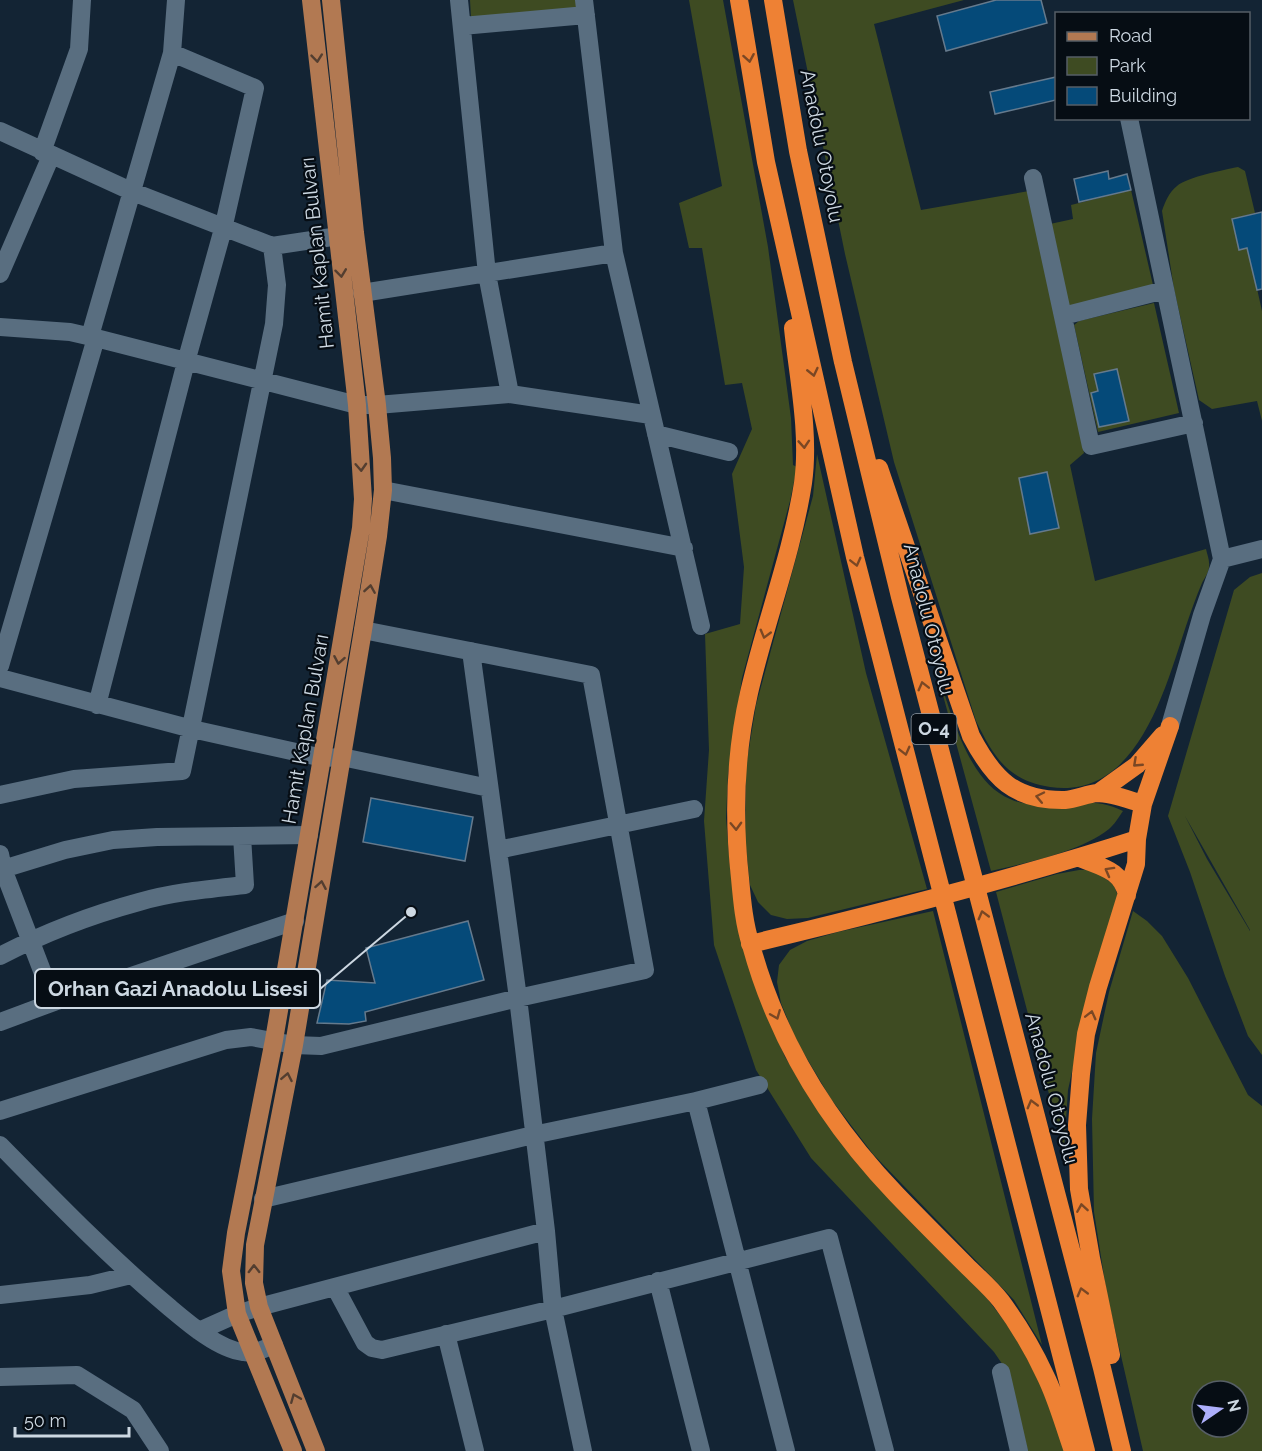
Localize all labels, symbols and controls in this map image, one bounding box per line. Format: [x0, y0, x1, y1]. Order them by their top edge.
legend [1055, 12, 1250, 120]
text: Road [1109, 25, 1152, 46]
one-way arrow [742, 52, 755, 62]
one-way arrow [310, 54, 323, 63]
text: Park [1109, 55, 1146, 76]
street label: Anadolu Otoyolu [795, 67, 849, 225]
text: Building [1109, 85, 1177, 106]
street label: Hamit Kaplan Bulvarı [295, 156, 339, 350]
one-way arrow [334, 268, 347, 277]
one-way arrow [806, 367, 819, 377]
one-way arrow [798, 440, 811, 449]
one-way arrow [355, 462, 368, 471]
street label: Anadolu Otoyolu [899, 541, 959, 697]
one-way arrow [849, 557, 862, 567]
one-way arrow [363, 584, 375, 594]
one-way arrow [759, 629, 772, 639]
street label: Hamit Kaplan Bulvarı [276, 632, 334, 826]
one-way arrow [334, 655, 346, 665]
one-way arrow [917, 681, 930, 691]
road number: O-4 [912, 714, 956, 744]
one-way arrow [897, 746, 910, 756]
one-way arrow [1133, 756, 1143, 767]
one-way arrow [1035, 791, 1045, 804]
one-way arrow [730, 822, 742, 831]
one-way arrow [1105, 867, 1115, 878]
one-way arrow [314, 880, 326, 890]
one-way arrow [977, 911, 990, 921]
callout: Orhan Gazi Anadolu Lisesi [35, 969, 320, 1008]
text: Orhan Gazi Anadolu Lisesi [48, 976, 308, 1001]
one-way arrow [769, 1009, 781, 1020]
street label: Anadolu Otoyolu [1020, 1010, 1084, 1166]
one-way arrow [1083, 1010, 1096, 1020]
one-way arrow [280, 1072, 293, 1082]
one-way arrow [1027, 1099, 1040, 1109]
one-way arrow [1077, 1204, 1089, 1213]
one-way arrow [248, 1264, 260, 1273]
one-way arrow [1077, 1288, 1090, 1298]
north arrow [1190, 1379, 1250, 1439]
one-way arrow [290, 1393, 302, 1404]
text: N [1223, 1397, 1245, 1414]
scale bar [15, 1400, 129, 1438]
text: 50 m [24, 1410, 66, 1431]

